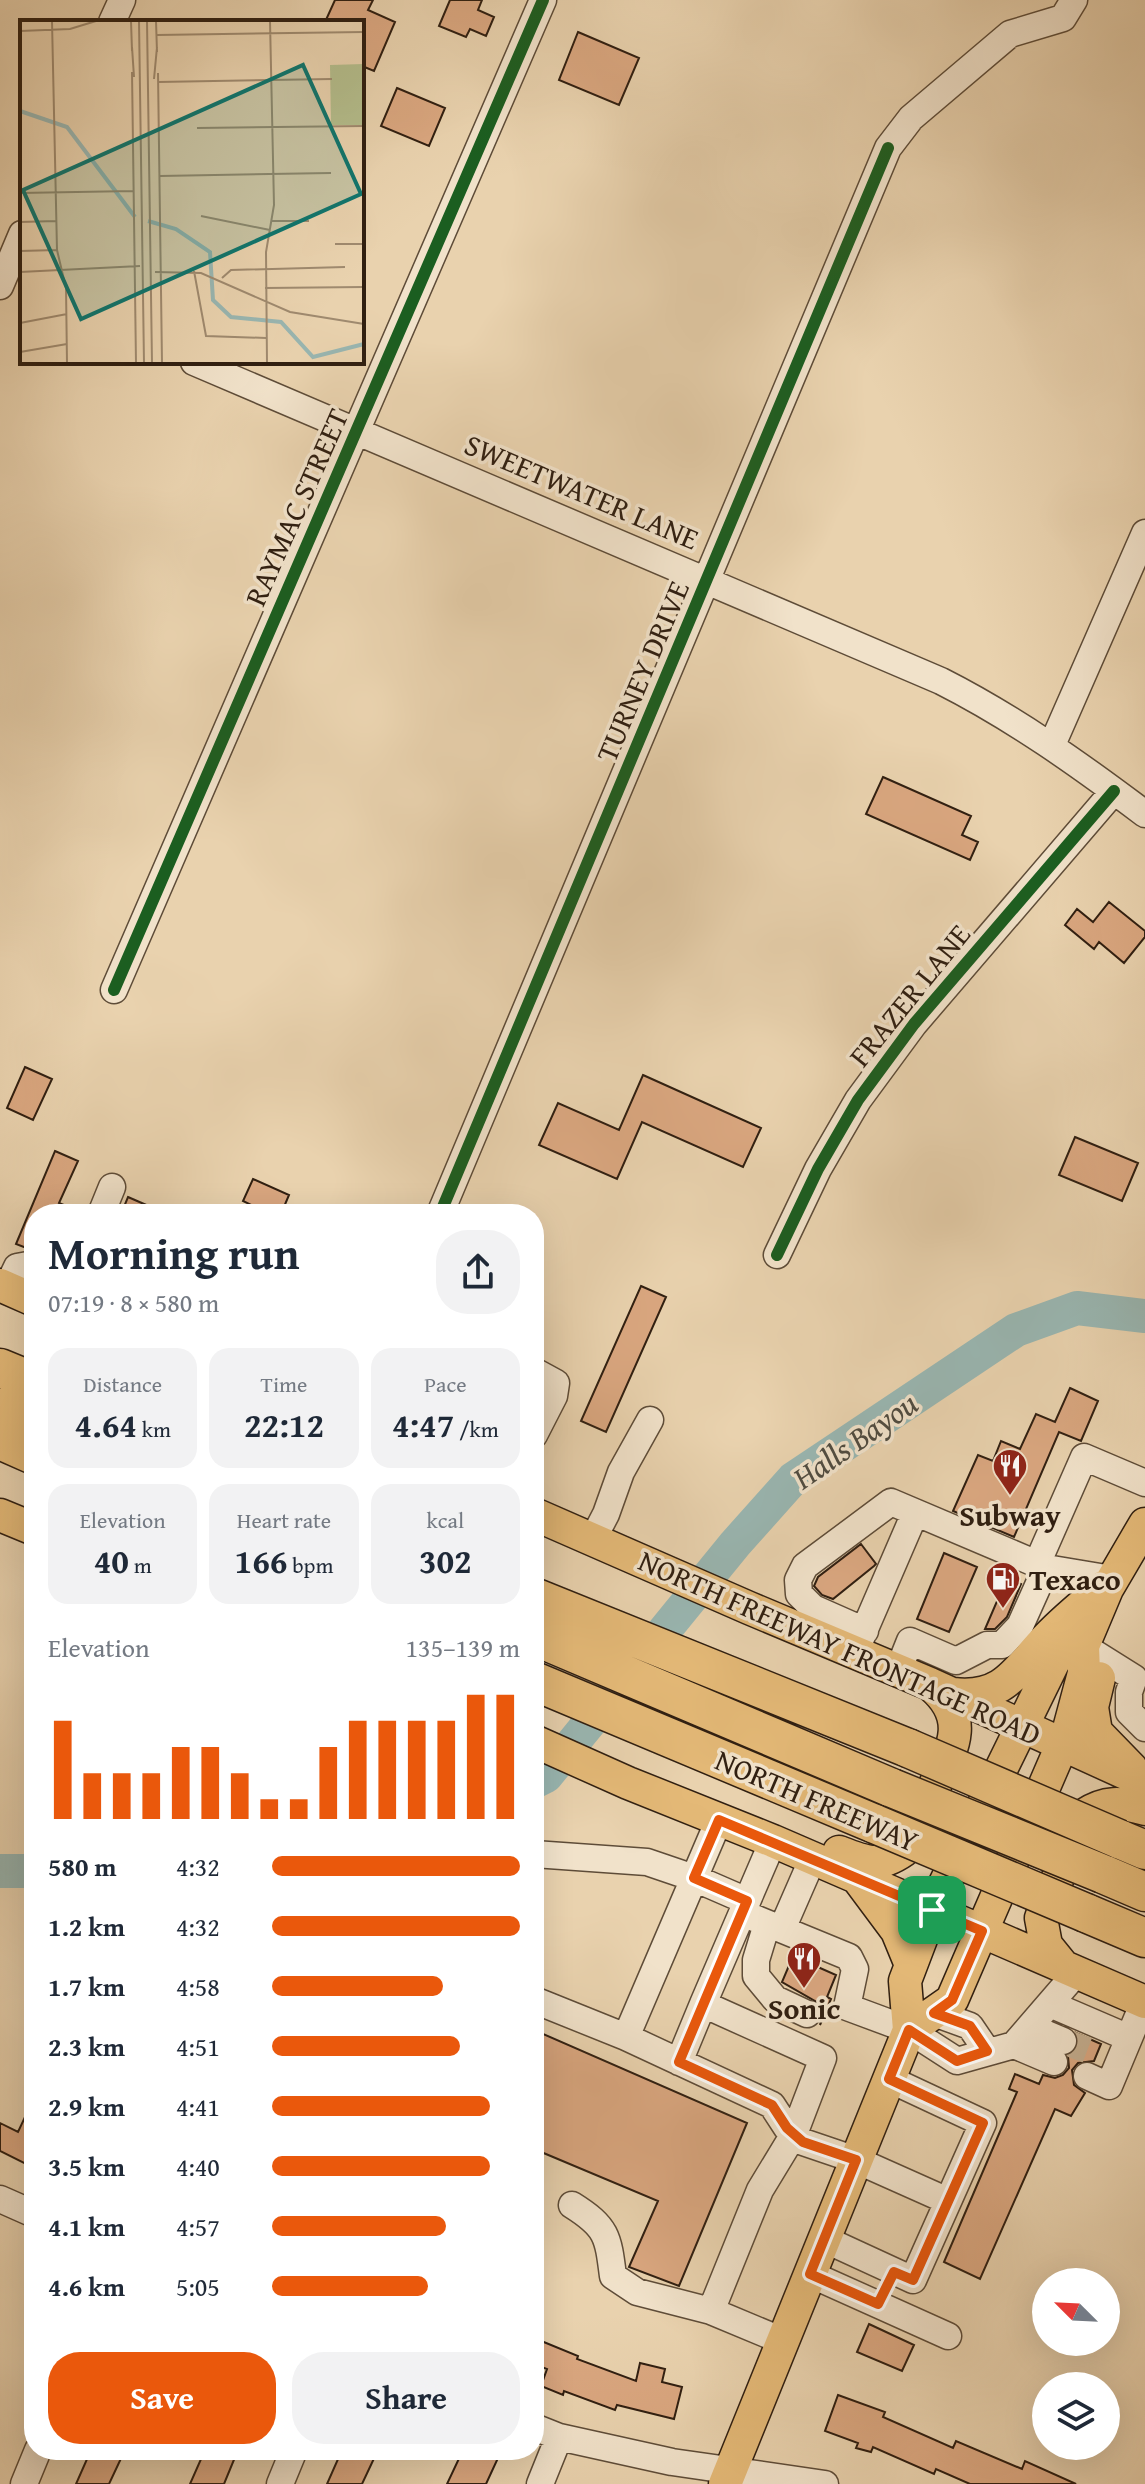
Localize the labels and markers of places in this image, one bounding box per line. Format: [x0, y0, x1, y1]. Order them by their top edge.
restaurant icon: Subway [991, 1447, 1029, 1497]
place label: Subway [959, 1493, 1061, 1537]
place label: Texaco [1029, 1557, 1121, 1601]
fuel station icon: Texaco [984, 1560, 1022, 1610]
pin [898, 1876, 966, 1944]
restaurant icon: Sonic [785, 1940, 823, 1990]
place label: Sonic [768, 1986, 840, 2030]

